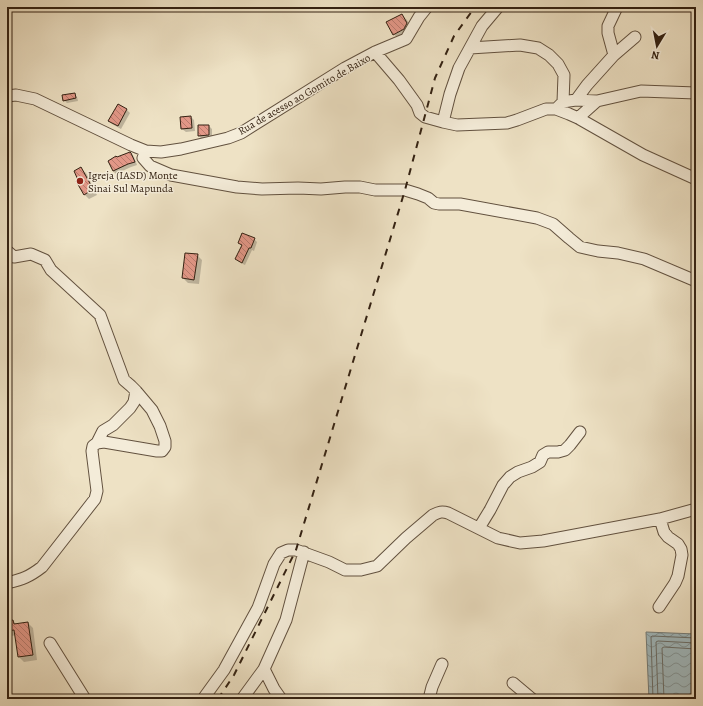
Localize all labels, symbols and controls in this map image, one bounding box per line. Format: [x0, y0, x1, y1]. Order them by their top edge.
north arrow [637, 26, 677, 66]
text: N [650, 47, 661, 63]
street label: Rua de acesso ao Gomito de Baixo [235, 50, 374, 139]
place label: Igreja (IASD) Monte Sinai Sul Mapunda [88, 168, 178, 196]
marker: Igreja (IASD) Monte Sinai Sul Mapunda [75, 176, 85, 186]

